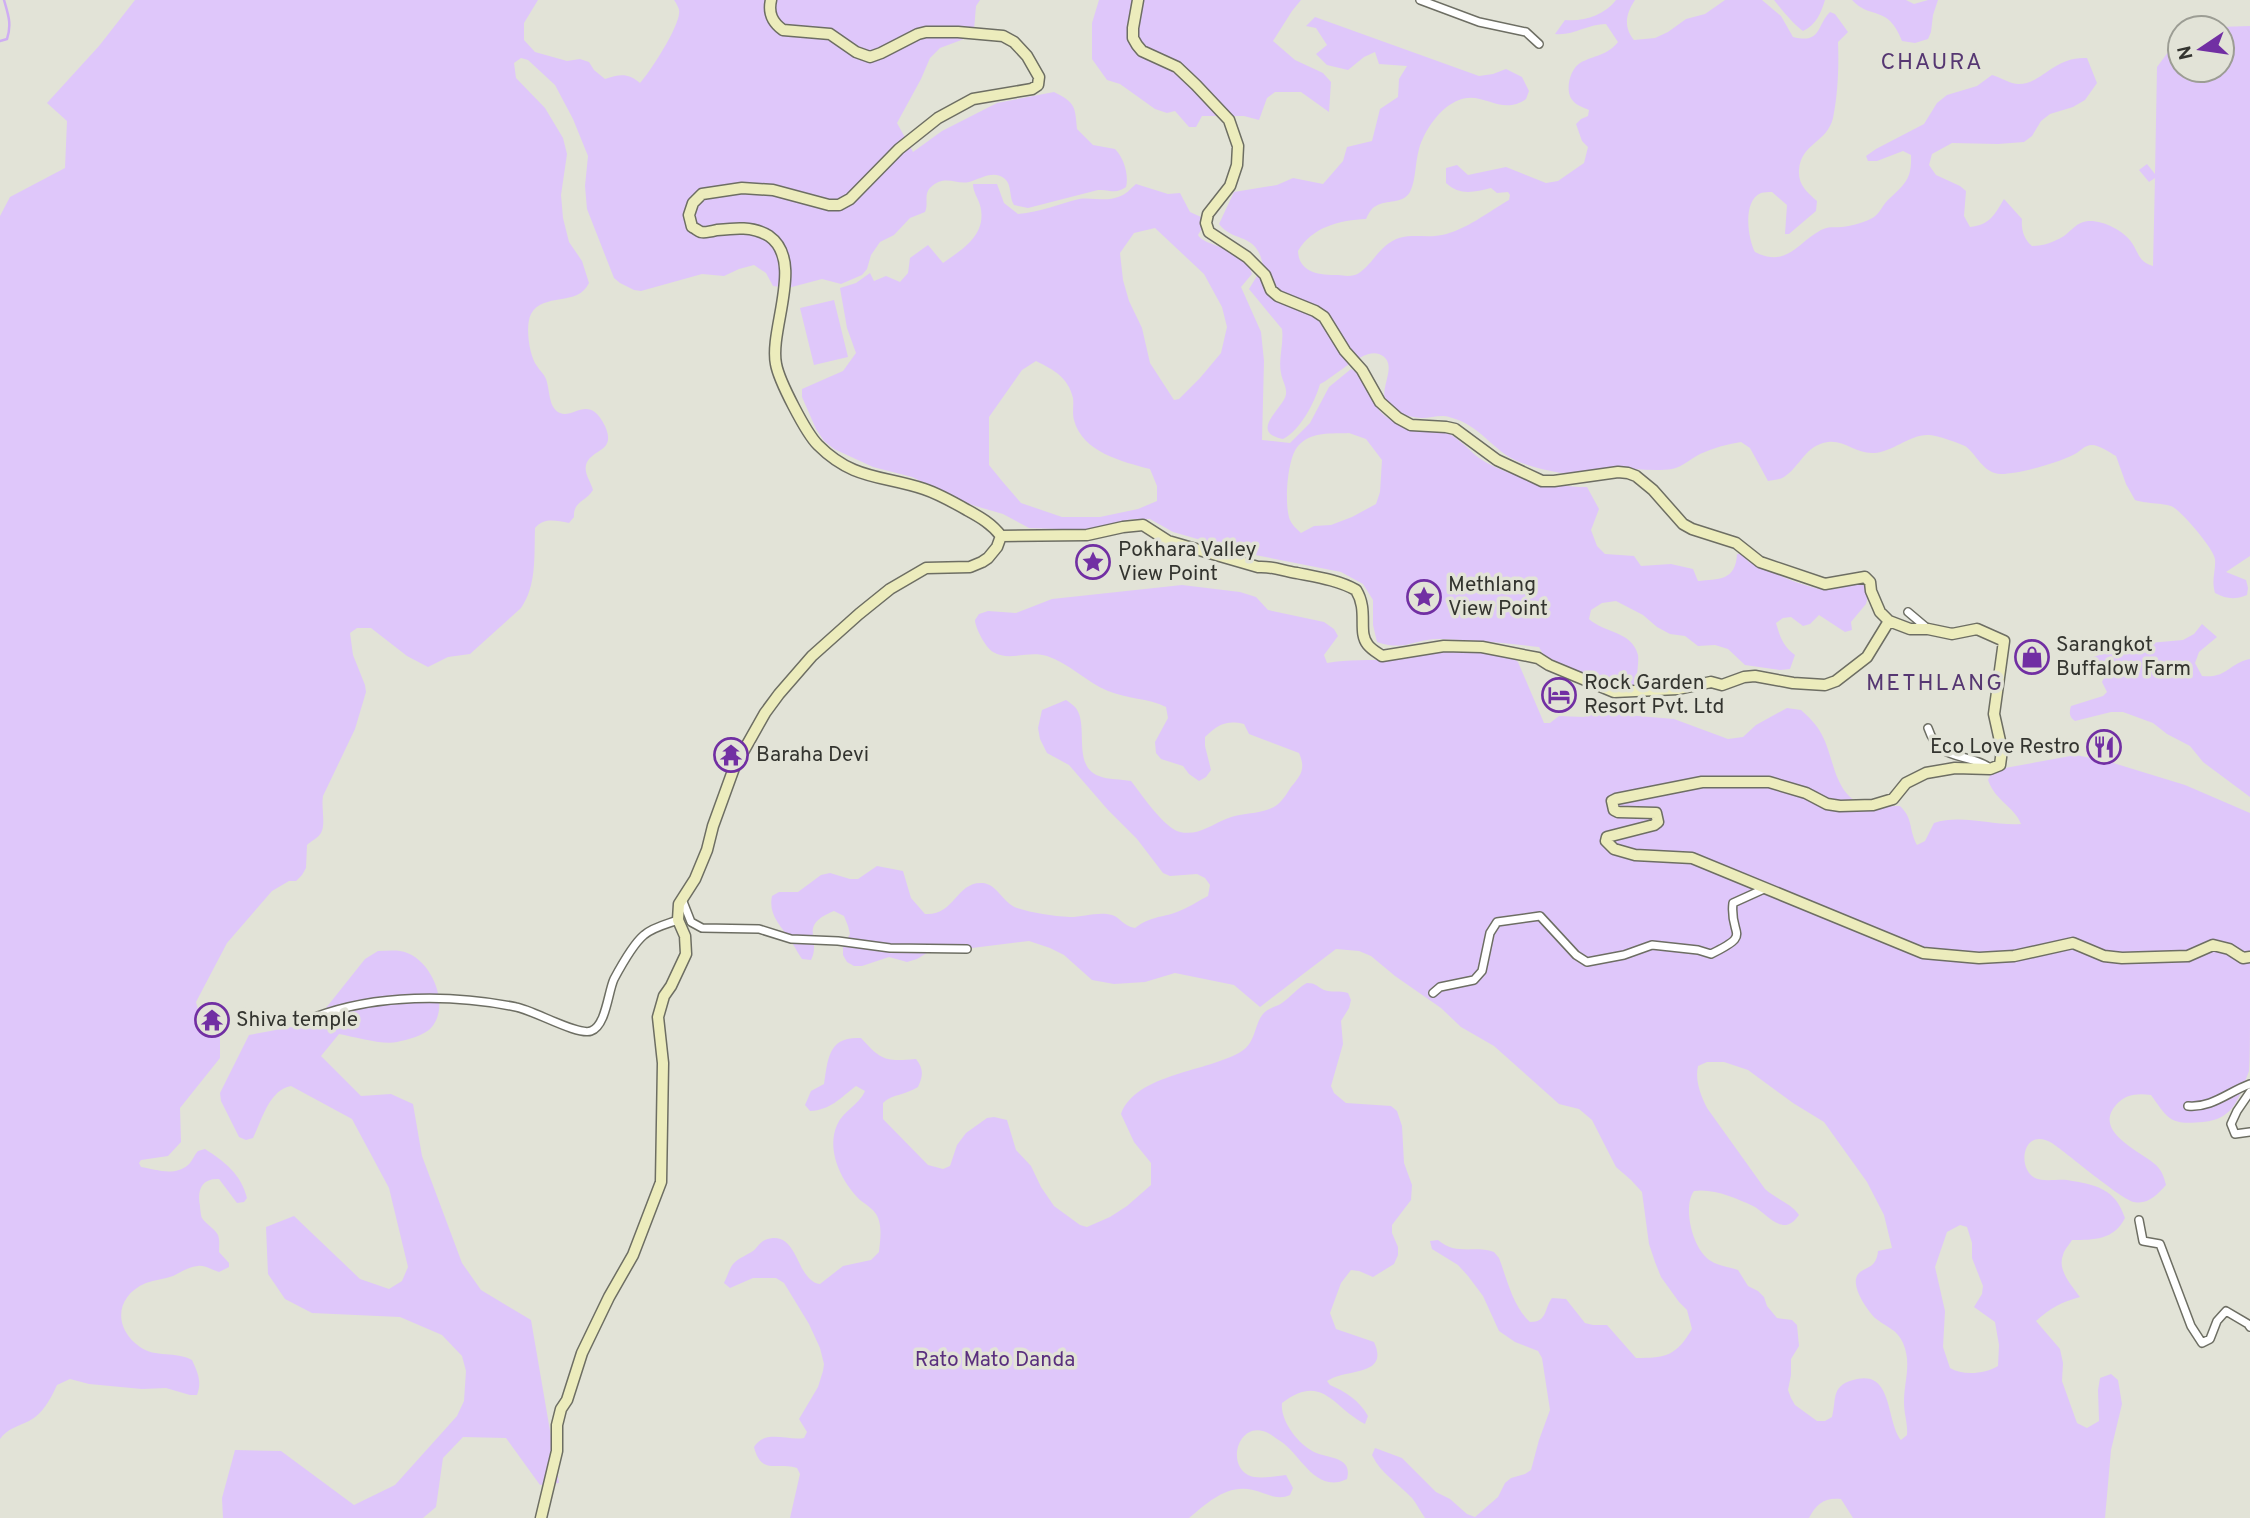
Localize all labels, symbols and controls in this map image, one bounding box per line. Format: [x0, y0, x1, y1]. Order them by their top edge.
north arrow [2166, 14, 2236, 84]
text: N [2173, 43, 2200, 62]
district label: CHAURA [1880, 49, 1984, 78]
place label: Pokhara Valley View Point [1118, 537, 1257, 588]
place icon: Pokhara Valley View Point [1074, 543, 1112, 581]
place label: Methlang View Point [1448, 572, 1548, 623]
place icon: Methlang View Point [1405, 578, 1443, 616]
place label: Sarangkot Buffalow Farm [2056, 632, 2191, 683]
shop icon: Sarangkot Buffalow Farm [2013, 638, 2051, 676]
place label: Rock Garden Resort Pvt. Ltd [1584, 670, 1724, 721]
district label: METHLANG [1866, 670, 2004, 699]
hotel icon: Rock Garden Resort Pvt. Ltd [1540, 676, 1578, 714]
restaurant icon: Eco Love Restro [2085, 728, 2123, 766]
place label: Eco Love Restro [1930, 734, 2080, 761]
temple icon: Baraha Devi [712, 736, 750, 774]
place label: Baraha Devi [756, 742, 869, 769]
temple icon: Shiva temple [193, 1001, 231, 1039]
place label: Shiva temple [236, 1007, 358, 1034]
park label: Rato Mato Danda [915, 1347, 1075, 1374]

